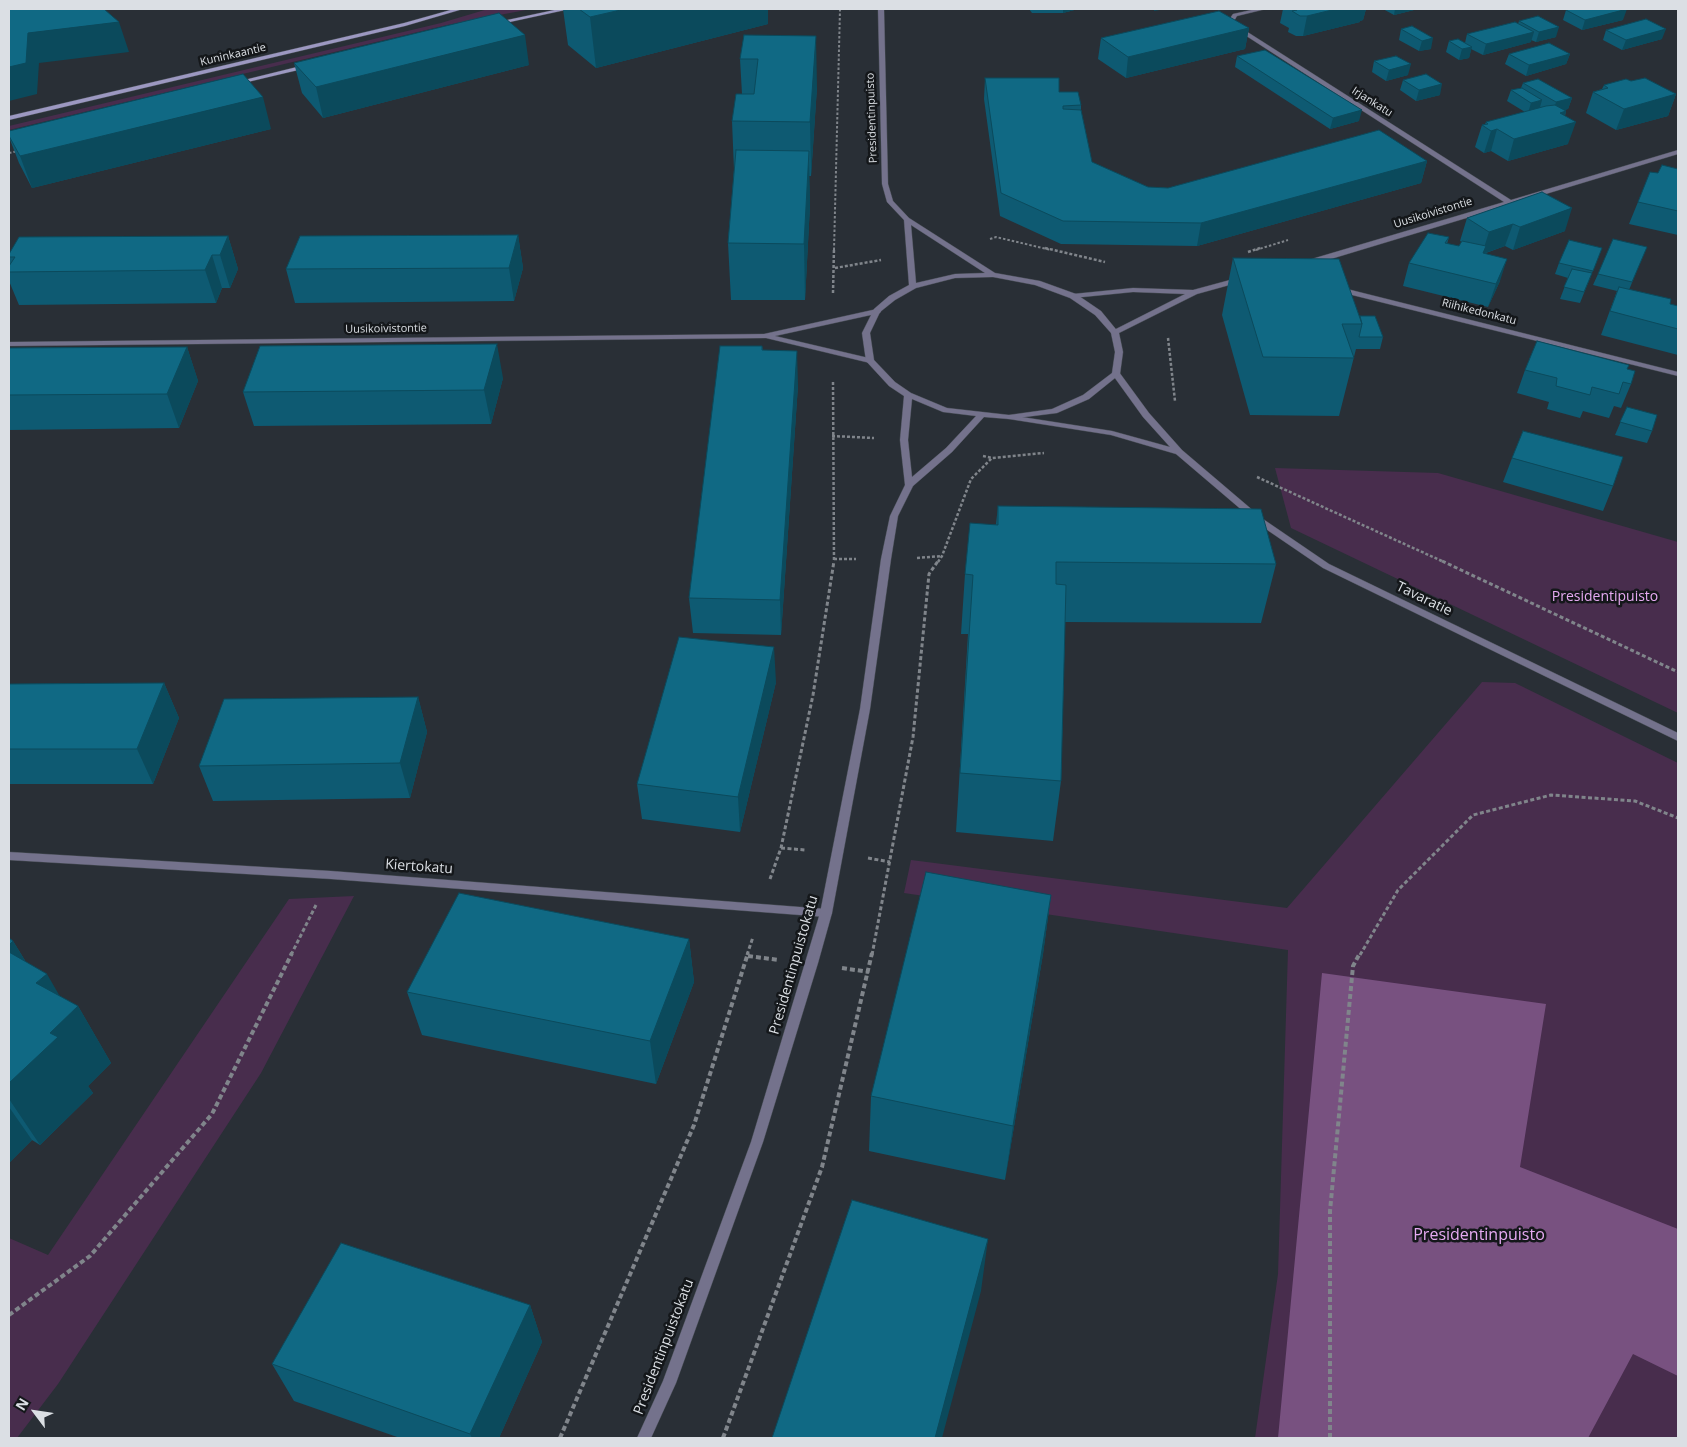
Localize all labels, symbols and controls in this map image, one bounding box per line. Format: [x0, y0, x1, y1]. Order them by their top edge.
street label: Kuninkaantie [199, 41, 267, 69]
street label: Presidentinpuisto [864, 73, 880, 163]
street label: Irjankatu [1349, 84, 1395, 120]
street label: Uusikoivistontie [1392, 195, 1474, 231]
street label: Riihikedonkatu [1440, 296, 1518, 328]
street label: Uusikoivistontie [345, 322, 427, 336]
street label: Tavaratie [1393, 578, 1455, 620]
park label: Presidentipuisto [1552, 589, 1658, 605]
street label: Kiertokatu [385, 856, 453, 878]
street label: Presidentinpuistokatu [766, 894, 822, 1036]
park label: Presidentinpuisto [1413, 1225, 1545, 1245]
street label: Presidentinpuistokatu [630, 1277, 698, 1417]
north arrow [10, 1387, 60, 1437]
text: N [11, 1394, 33, 1414]

